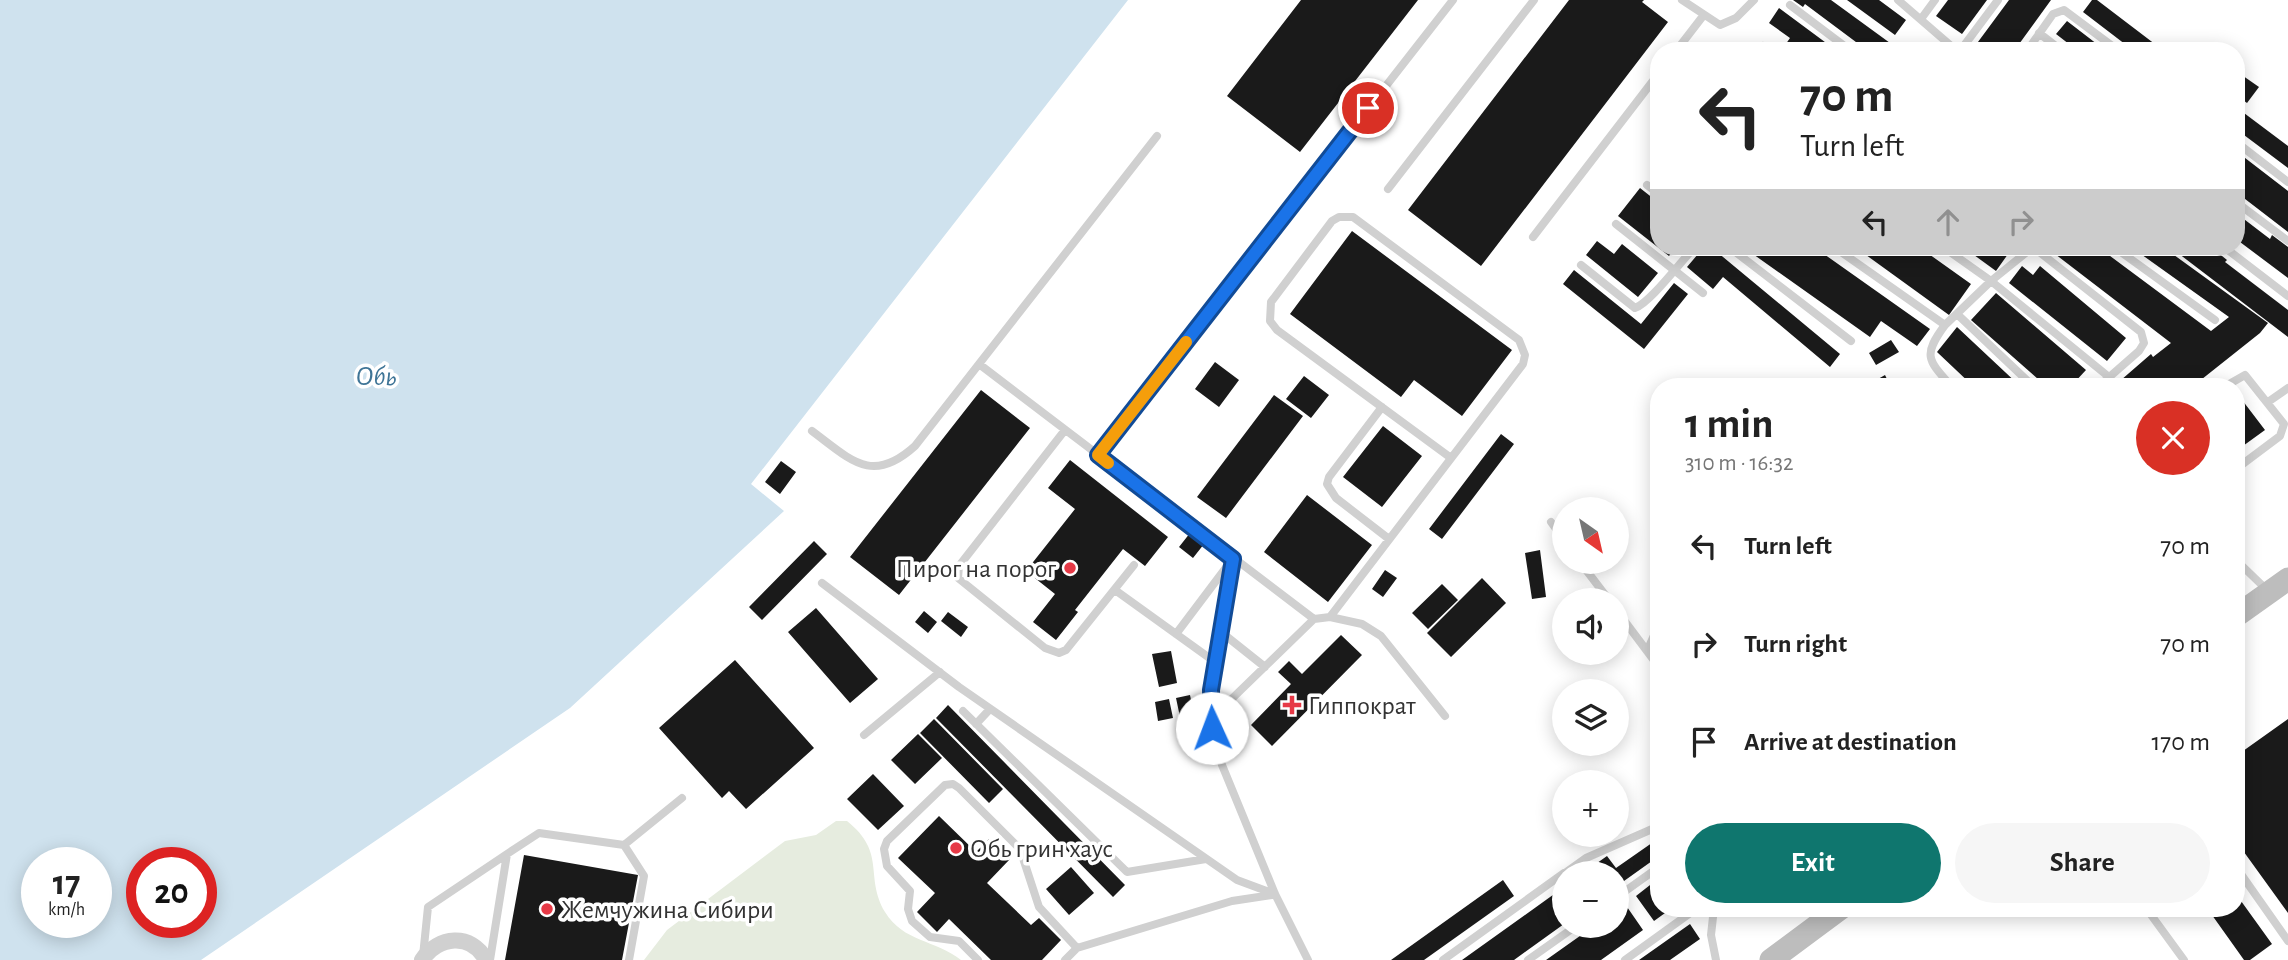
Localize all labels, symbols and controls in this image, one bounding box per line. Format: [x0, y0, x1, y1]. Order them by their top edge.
icon: left [1685, 70, 1776, 161]
text: 70 m [1800, 72, 1894, 121]
pin [1338, 78, 1398, 138]
icon: arrive [1349, 89, 1387, 127]
text: Turn left [1800, 130, 1904, 162]
icon: left [1856, 203, 1894, 241]
icon: ahead [1929, 203, 1967, 241]
icon: right [2002, 203, 2040, 241]
water label: Обь [355, 363, 397, 391]
button: close [2136, 401, 2210, 475]
text: 1 min [1685, 403, 1774, 445]
text: 310 m · 16:32 [1685, 452, 1794, 475]
north arrow [1552, 497, 1629, 574]
map controls [1552, 497, 1629, 938]
icon: left [1685, 527, 1723, 565]
text: Turn left [1744, 533, 1832, 559]
text: 70 m [2160, 533, 2210, 559]
place label: Пирог на порог [896, 556, 1057, 582]
marker: Пирог на порог [1062, 560, 1078, 576]
button: sound [1552, 588, 1629, 665]
icon: right [1685, 625, 1723, 663]
text: Turn right [1744, 631, 1847, 657]
text: 70 m [2160, 631, 2210, 657]
button: layers [1552, 679, 1629, 756]
position arrow [1175, 691, 1249, 765]
place label: Гиппократ [1308, 693, 1416, 719]
marker: Гиппократ [1282, 695, 1302, 715]
icon: arrive [1685, 723, 1723, 761]
text: Arrive at destination [1744, 729, 1957, 755]
text: 170 m [2151, 729, 2210, 755]
button: + [1552, 770, 1629, 847]
button: Exit [1685, 823, 1941, 903]
button: Share [1955, 823, 2210, 903]
place label: Обь грин хаус [970, 836, 1113, 862]
marker: Обь грин хаус [948, 840, 964, 856]
speed limit sign: 20 [126, 847, 217, 938]
button: − [1552, 861, 1629, 938]
text: 17 [53, 866, 80, 901]
place label: Жемчужина Сибири [561, 897, 774, 923]
text: km/h [48, 901, 85, 919]
marker: Жемчужина Сибири [539, 901, 555, 917]

